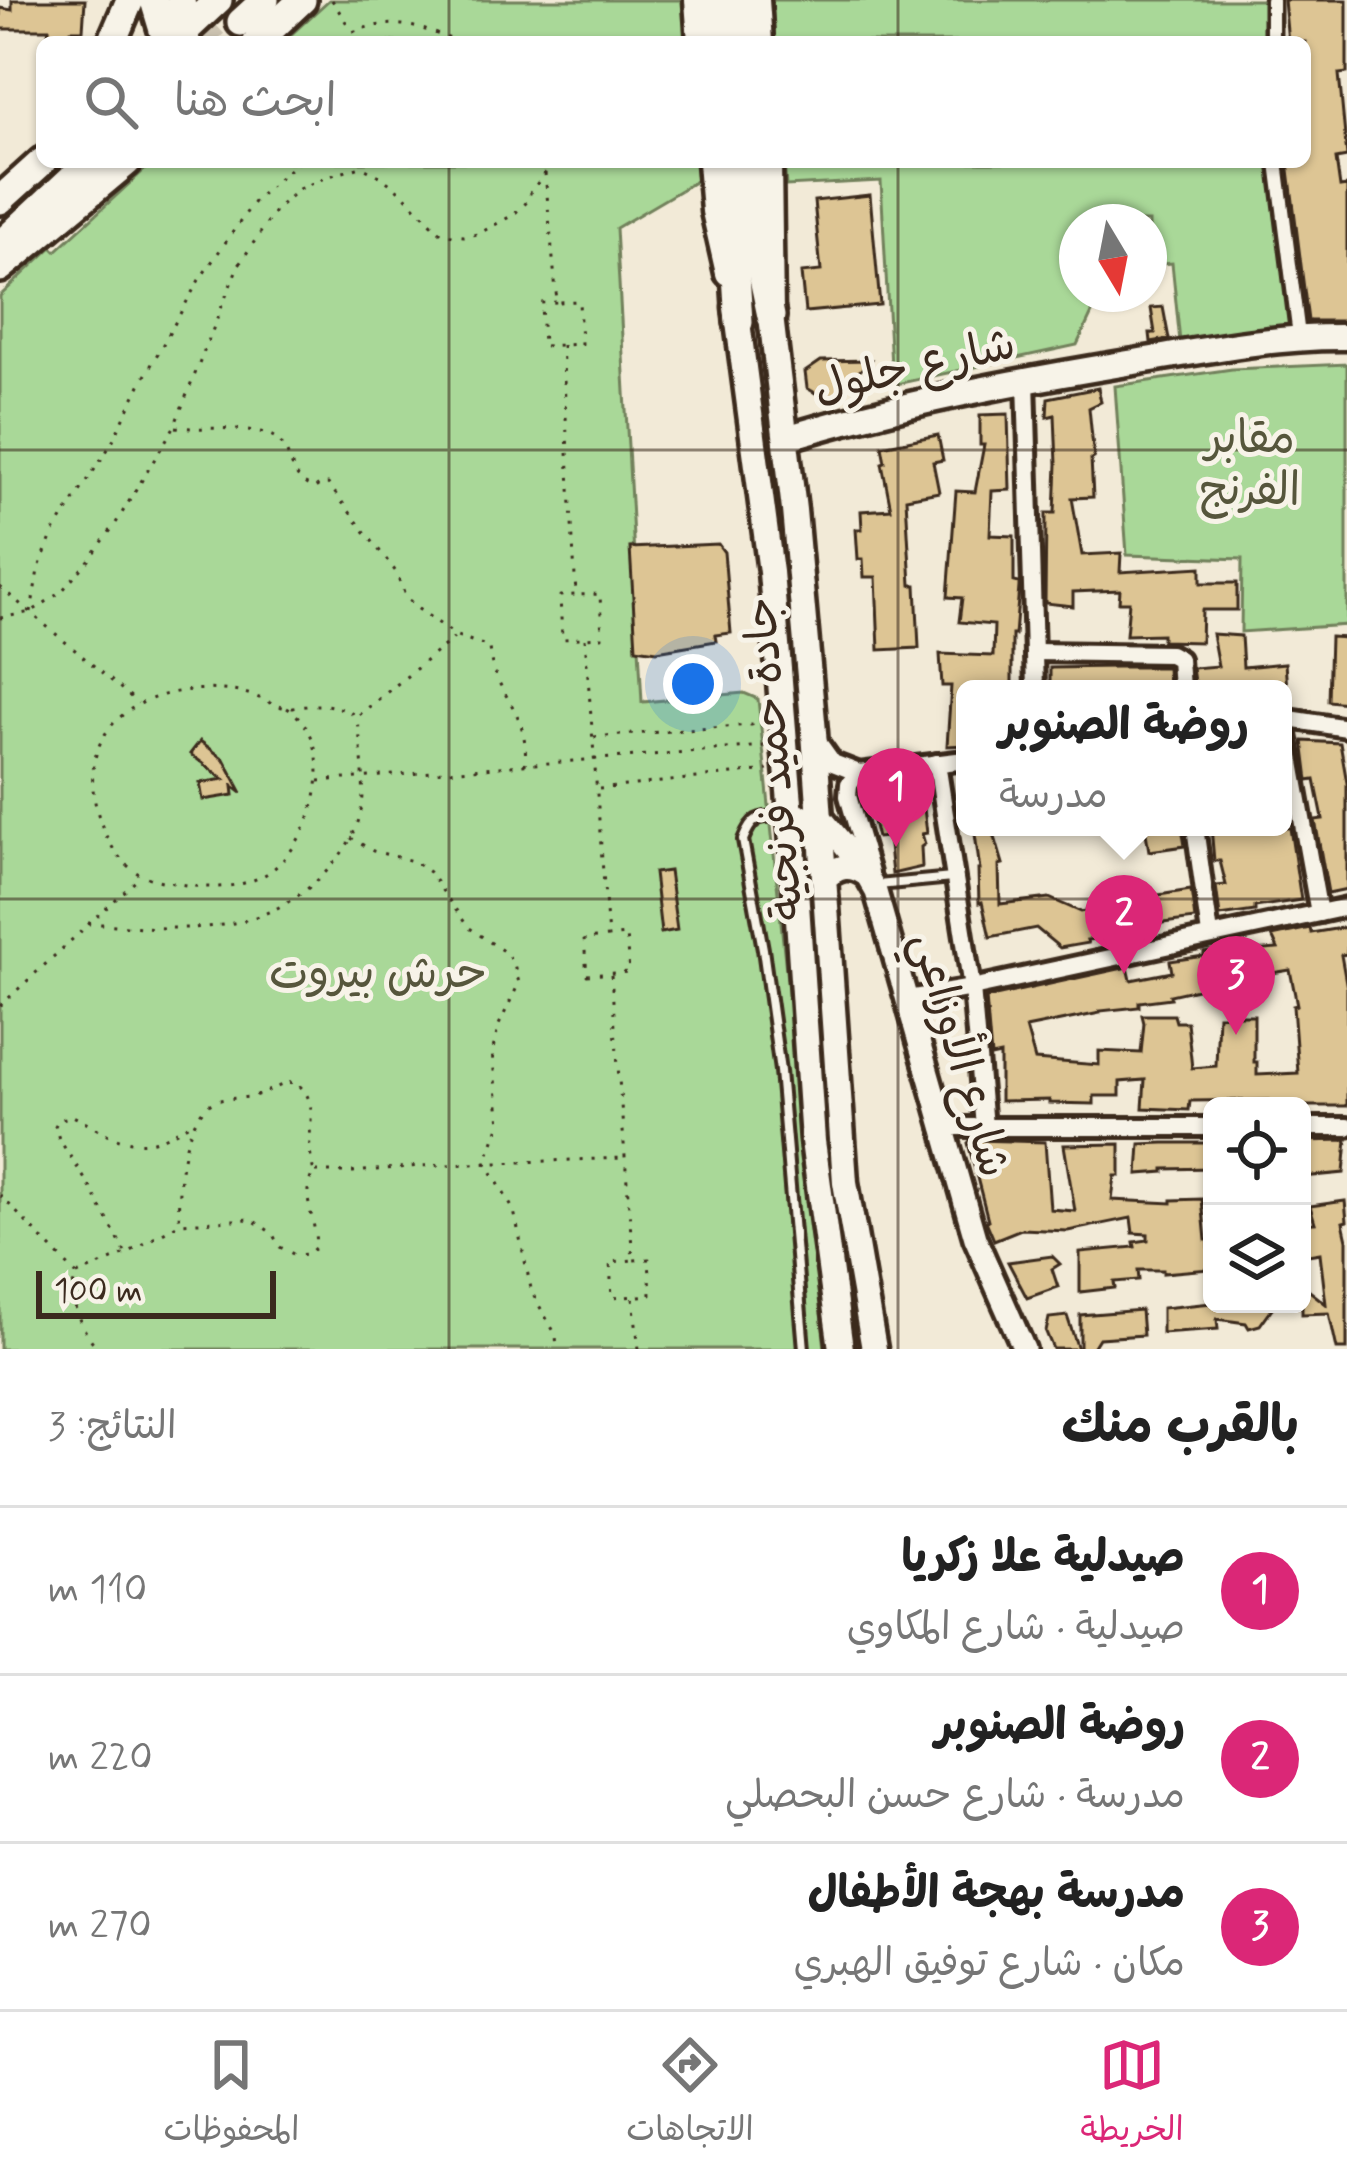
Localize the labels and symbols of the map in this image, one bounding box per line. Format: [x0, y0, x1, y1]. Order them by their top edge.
north arrow [1059, 204, 1167, 312]
street label: شارع جلول [808, 316, 1021, 419]
park label: مقابر الفرنج [1200, 410, 1300, 521]
street label: جادة حميد فرنجية [732, 594, 819, 923]
your location [663, 654, 723, 714]
pin: 1 [857, 748, 935, 847]
pin: 2 [1085, 875, 1163, 974]
street label: شارع الأوزاعي [890, 925, 1025, 1186]
pin: 3 [1197, 936, 1275, 1035]
park label: حرش بيروت [269, 945, 487, 1004]
scale bar [36, 1265, 276, 1318]

